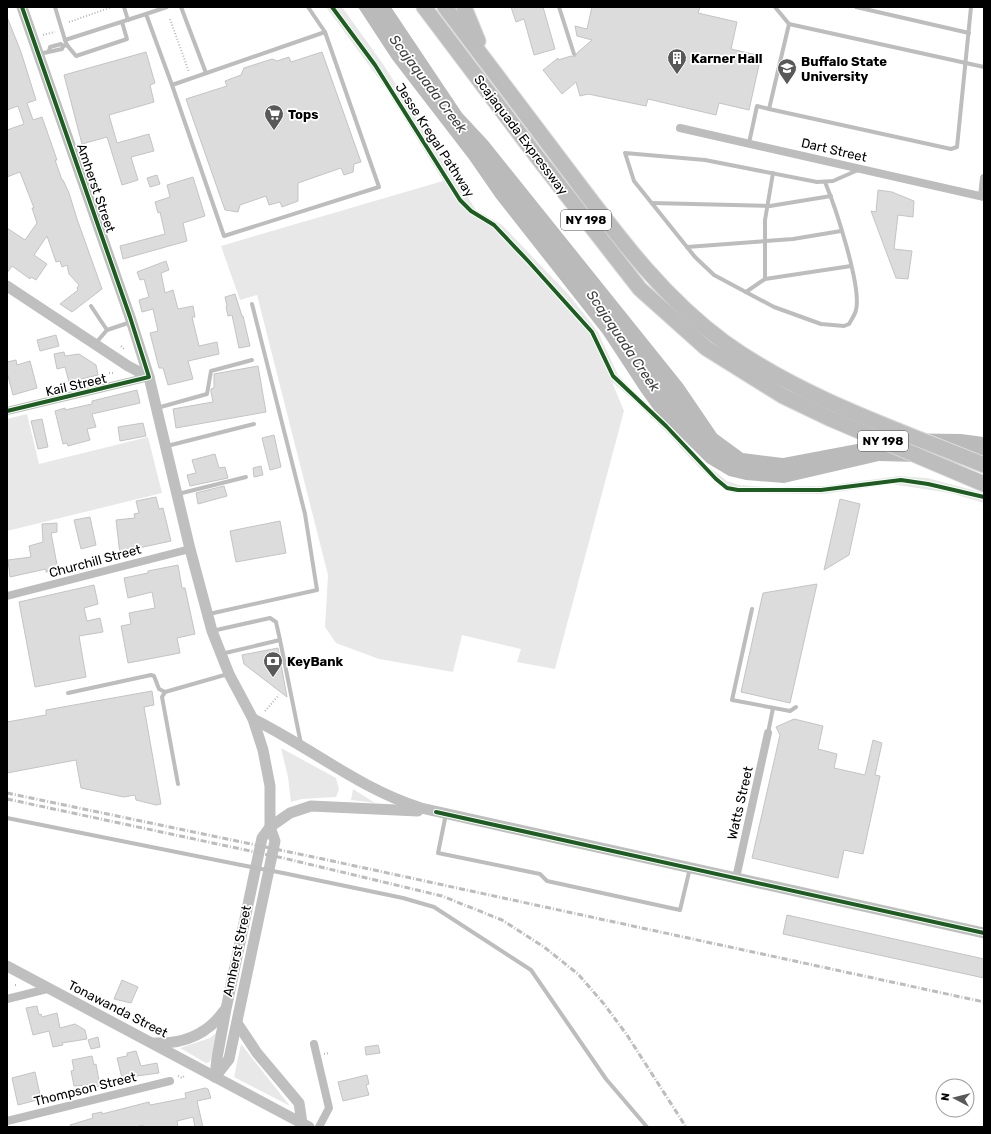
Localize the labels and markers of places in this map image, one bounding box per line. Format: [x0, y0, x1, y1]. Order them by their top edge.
building icon: Karner Hall [666, 47, 688, 75]
place label: Karner Hall [691, 51, 762, 66]
place label: Buffalo State University [801, 54, 887, 84]
school or university icon: Buffalo State University [776, 57, 798, 85]
supermarket icon: Tops [263, 103, 285, 131]
place label: Tops [288, 107, 318, 122]
bank icon: KeyBank [262, 650, 284, 678]
place label: KeyBank [287, 654, 344, 669]

